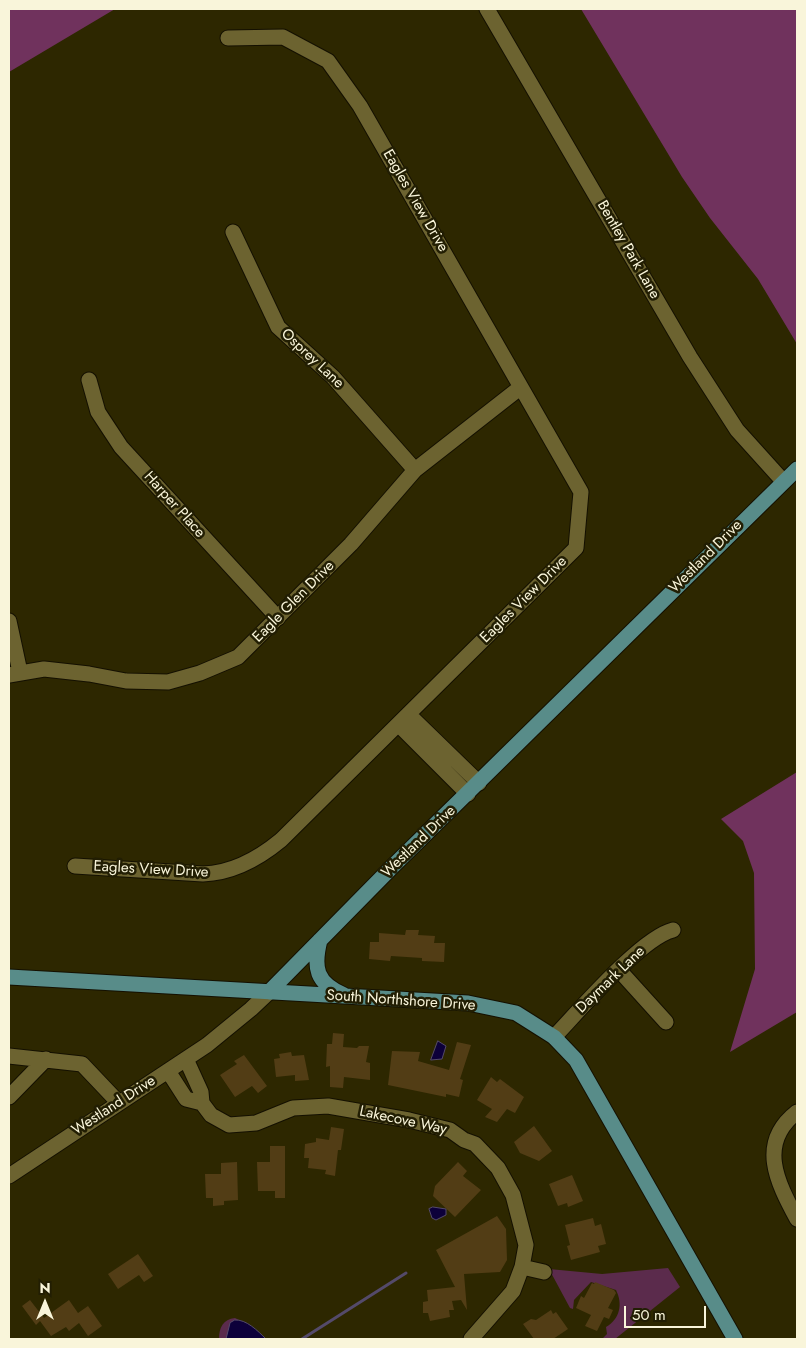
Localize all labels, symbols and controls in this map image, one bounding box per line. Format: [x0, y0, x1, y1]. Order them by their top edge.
street label: Eagles View Drive [378, 147, 452, 255]
street label: Bentley Park Lane [593, 198, 663, 302]
street label: Osprey Lane [277, 325, 347, 393]
street label: Harper Place [140, 468, 208, 542]
street label: Westland Drive [666, 517, 746, 597]
street label: Eagles View Drive [477, 553, 571, 647]
street label: Eagle Glen Drive [249, 557, 339, 647]
street label: Westland Drive [378, 802, 460, 882]
street label: Eagles View Drive [93, 858, 209, 882]
street label: Daymark Lane [573, 943, 649, 1017]
street label: South Northshore Drive [326, 987, 476, 1015]
street label: Westland Drive [69, 1072, 159, 1140]
street label: Lakecove Way [358, 1103, 448, 1139]
north arrow [20, 1278, 70, 1328]
text: N [39, 1278, 51, 1298]
scale bar [626, 1296, 708, 1328]
text: 50 m [632, 1304, 666, 1326]

